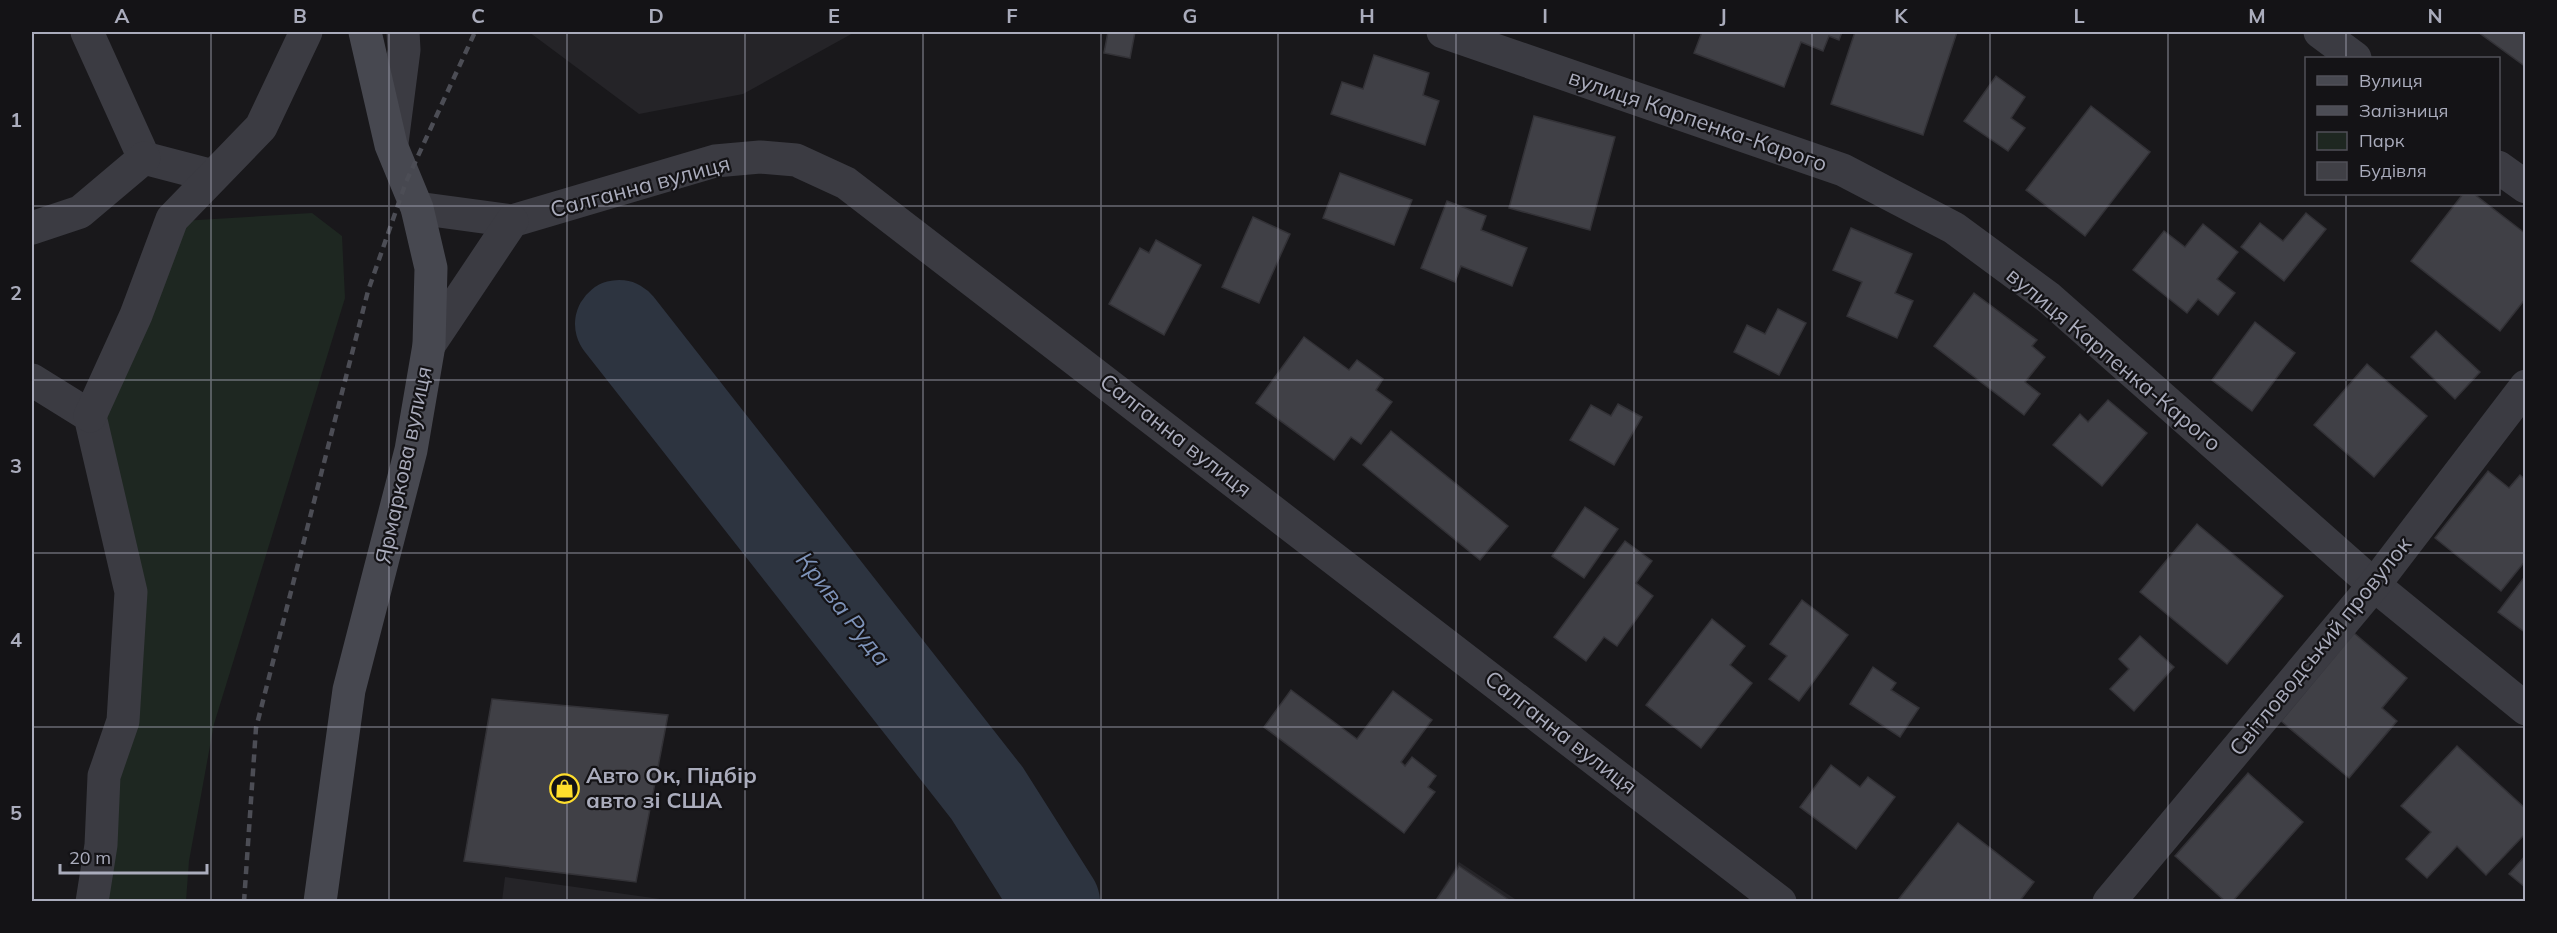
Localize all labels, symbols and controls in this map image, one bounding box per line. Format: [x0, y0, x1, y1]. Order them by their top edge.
text: A [115, 3, 130, 28]
text: B [293, 3, 307, 28]
text: C [471, 3, 485, 28]
text: D [648, 3, 664, 28]
text: E [828, 3, 840, 28]
text: F [1006, 3, 1018, 28]
text: G [1183, 3, 1197, 28]
text: H [1359, 3, 1375, 28]
text: I [1542, 3, 1548, 28]
text: J [1719, 3, 1727, 28]
text: K [1894, 3, 1908, 28]
text: L [2073, 3, 2085, 28]
text: M [2248, 3, 2266, 28]
text: N [2427, 3, 2443, 28]
legend [2305, 57, 2500, 195]
street label: вулиця Карпенка-Карого [1565, 63, 1831, 177]
text: Вулиця [2359, 69, 2423, 92]
text: Залізниця [2359, 99, 2448, 122]
text: 1 [10, 107, 22, 132]
text: Парк [2359, 129, 2405, 152]
street label: Салганна вулиця [547, 149, 733, 223]
text: Будівля [2359, 159, 2427, 182]
street label: вулиця Карпенка-Карого [2001, 261, 2227, 457]
text: 2 [10, 280, 22, 305]
street label: Ярмаркова вулиця [368, 364, 438, 566]
street label: Салганна вулиця [1095, 367, 1257, 503]
text: 3 [10, 453, 22, 478]
street label: Світловодський провулок [2223, 531, 2417, 761]
water label: Крива Руда [790, 545, 898, 671]
text: 4 [10, 627, 22, 652]
street label: Салганна вулиця [1480, 664, 1642, 800]
place label: Авто Ок, Підбір авто зі США [586, 761, 757, 814]
shop icon: Авто Ок, Підбір авто зі США [549, 772, 581, 804]
text: 5 [10, 800, 22, 825]
scale bar [60, 837, 207, 875]
text: 20 m [69, 846, 111, 869]

